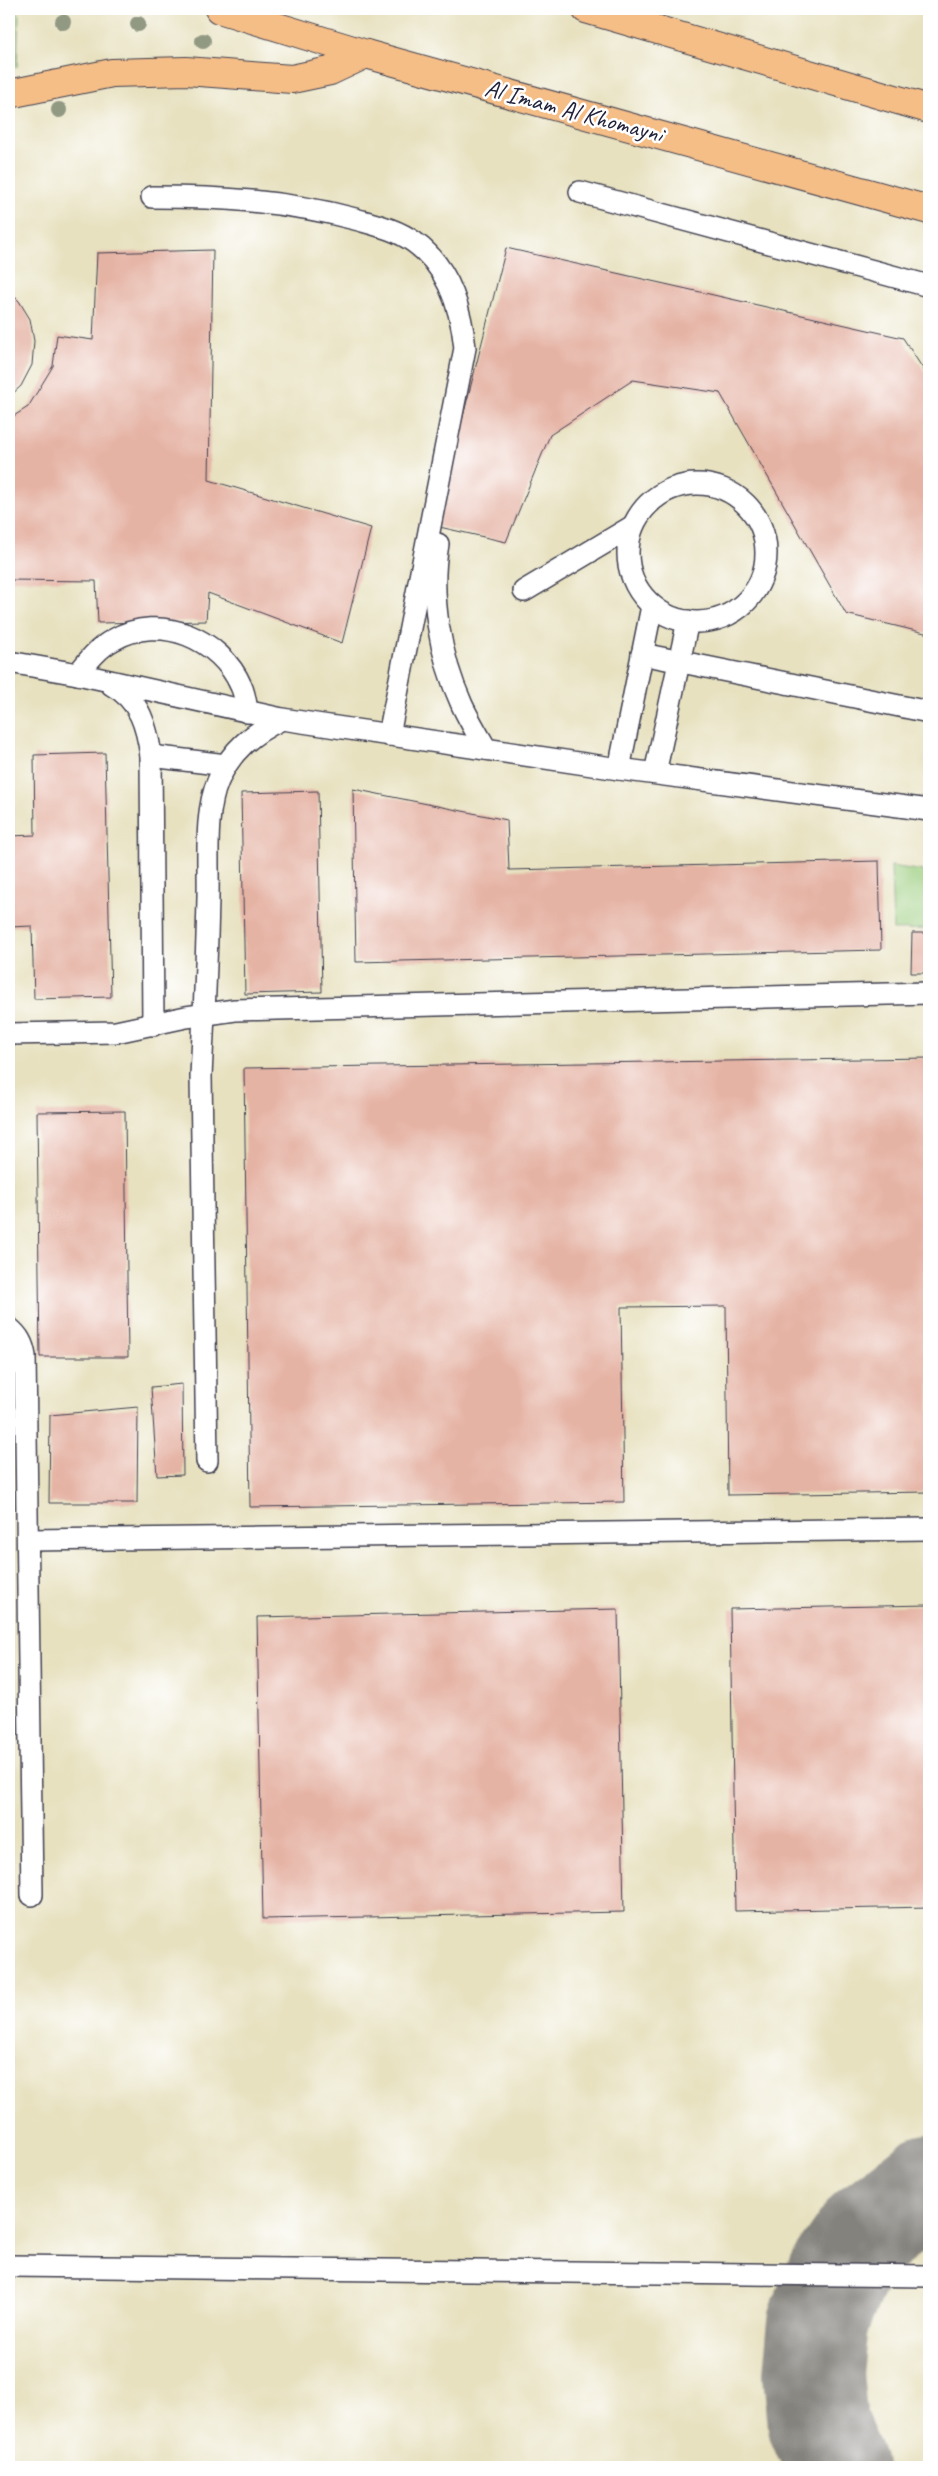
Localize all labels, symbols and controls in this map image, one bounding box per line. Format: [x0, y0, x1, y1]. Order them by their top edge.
street label: Al Imam Al Khomayni [481, 72, 670, 151]

